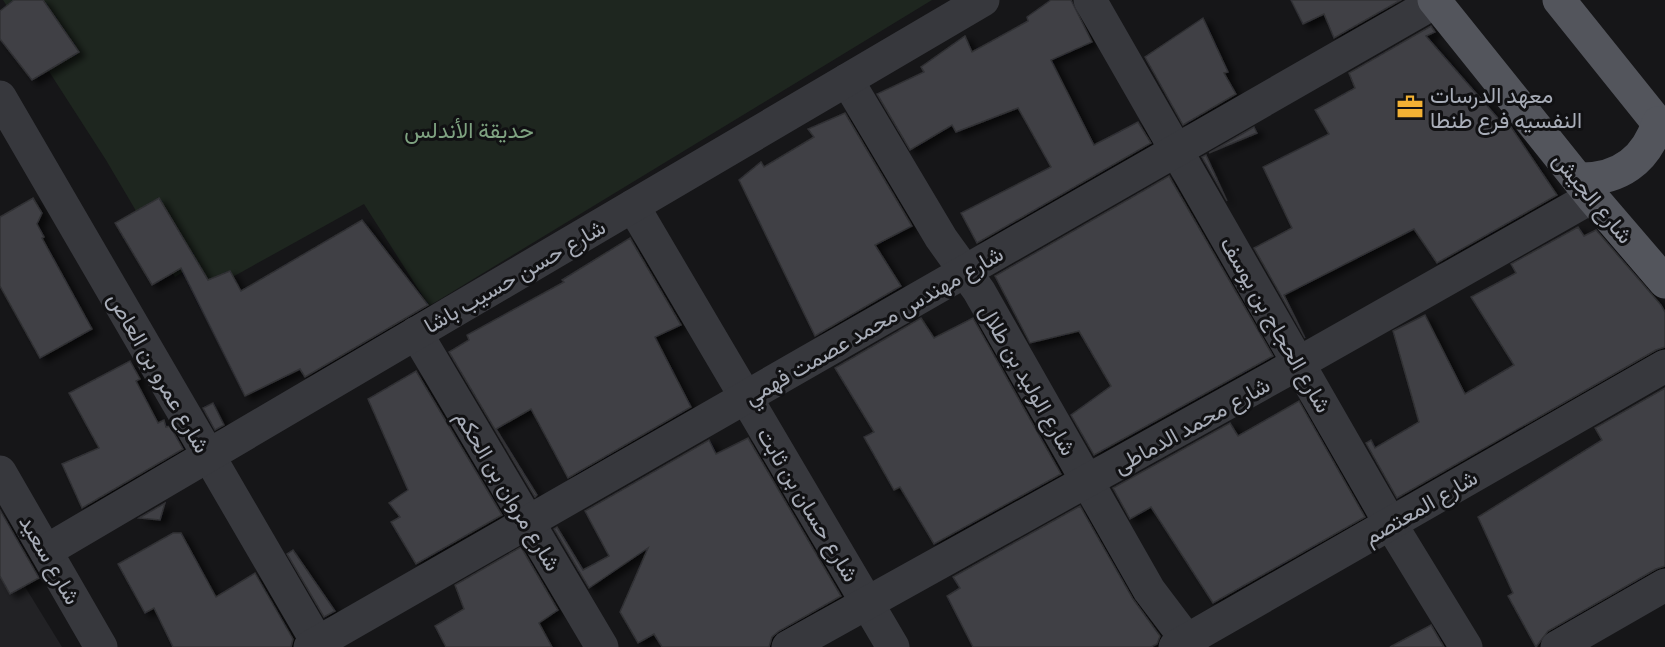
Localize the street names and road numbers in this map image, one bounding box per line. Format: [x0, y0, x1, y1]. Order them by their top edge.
street label: شارع الجيش [1546, 146, 1640, 250]
street label: شارع حسن حسيب باشا [419, 212, 611, 340]
street label: شارع الحجاج بن يوسف [1213, 231, 1338, 418]
street label: شارع مهندس محمد عصمت فهمي [739, 239, 1010, 415]
street label: شارع عمرو بن العاص [101, 287, 216, 458]
street label: شارع الوليد بن طلال [973, 299, 1083, 461]
street label: شارع محمد الدماطى [1108, 370, 1275, 480]
street label: شارع مروان بن الحكم [448, 405, 567, 577]
street label: شارع حسان بن ثابت [750, 422, 865, 587]
street label: شارع المعتصم [1359, 463, 1483, 551]
street label: شارع سعيد [12, 510, 87, 610]

